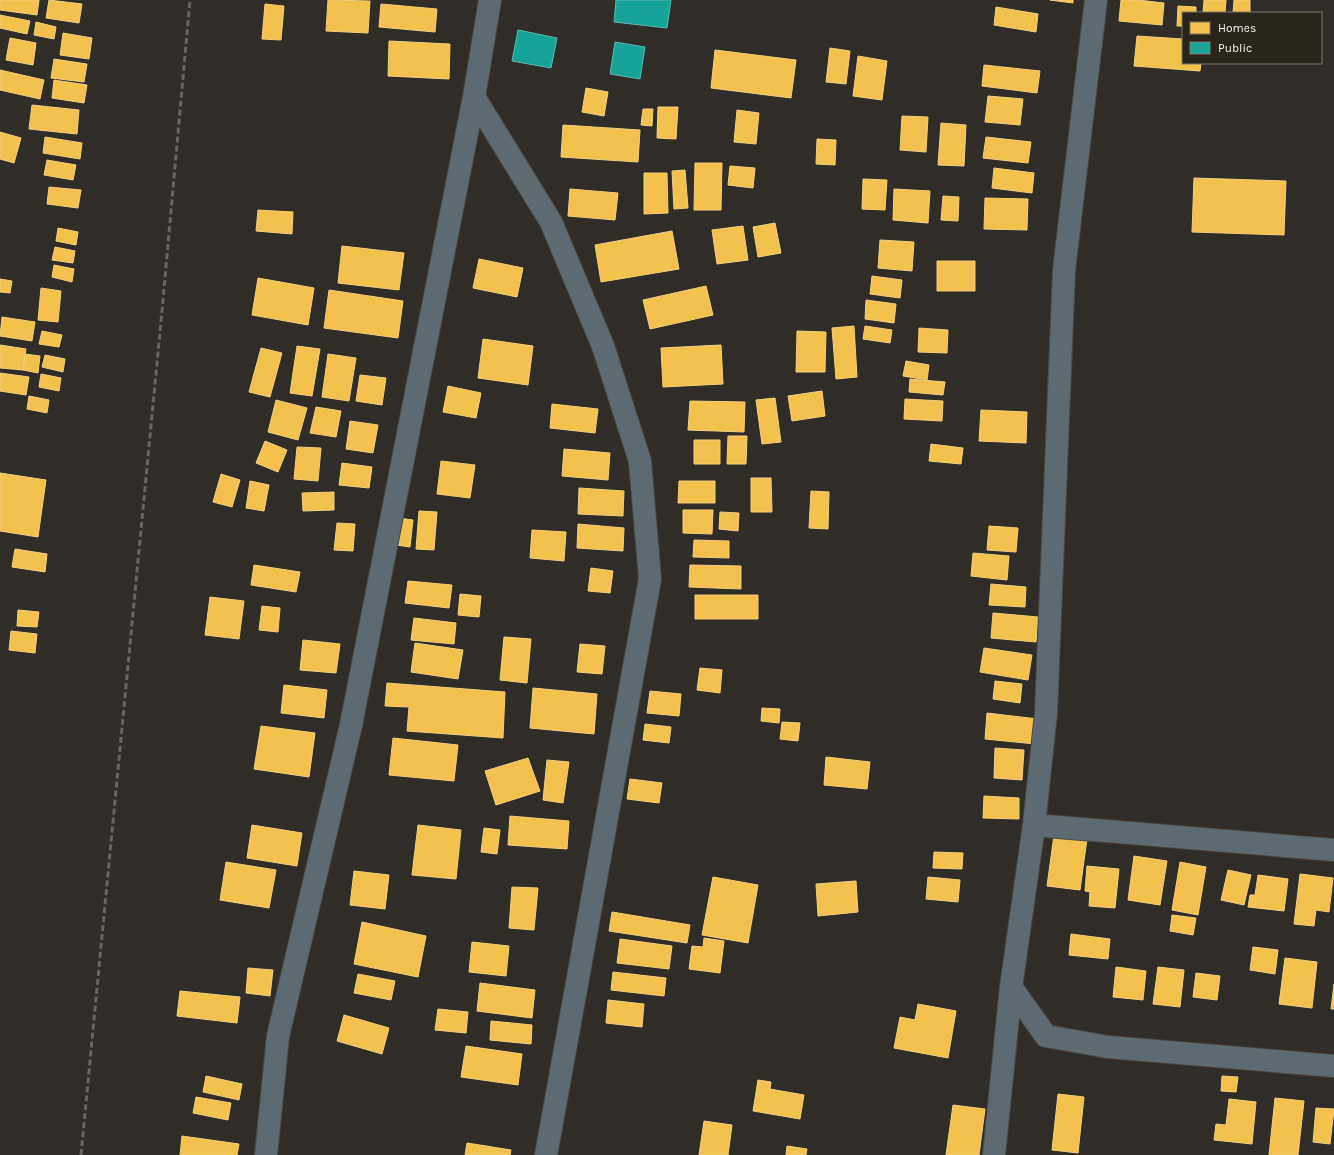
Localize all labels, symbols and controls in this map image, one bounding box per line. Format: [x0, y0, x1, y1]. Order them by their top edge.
legend [1182, 12, 1322, 64]
text: Homes [1218, 21, 1256, 35]
text: Public [1218, 41, 1252, 55]

